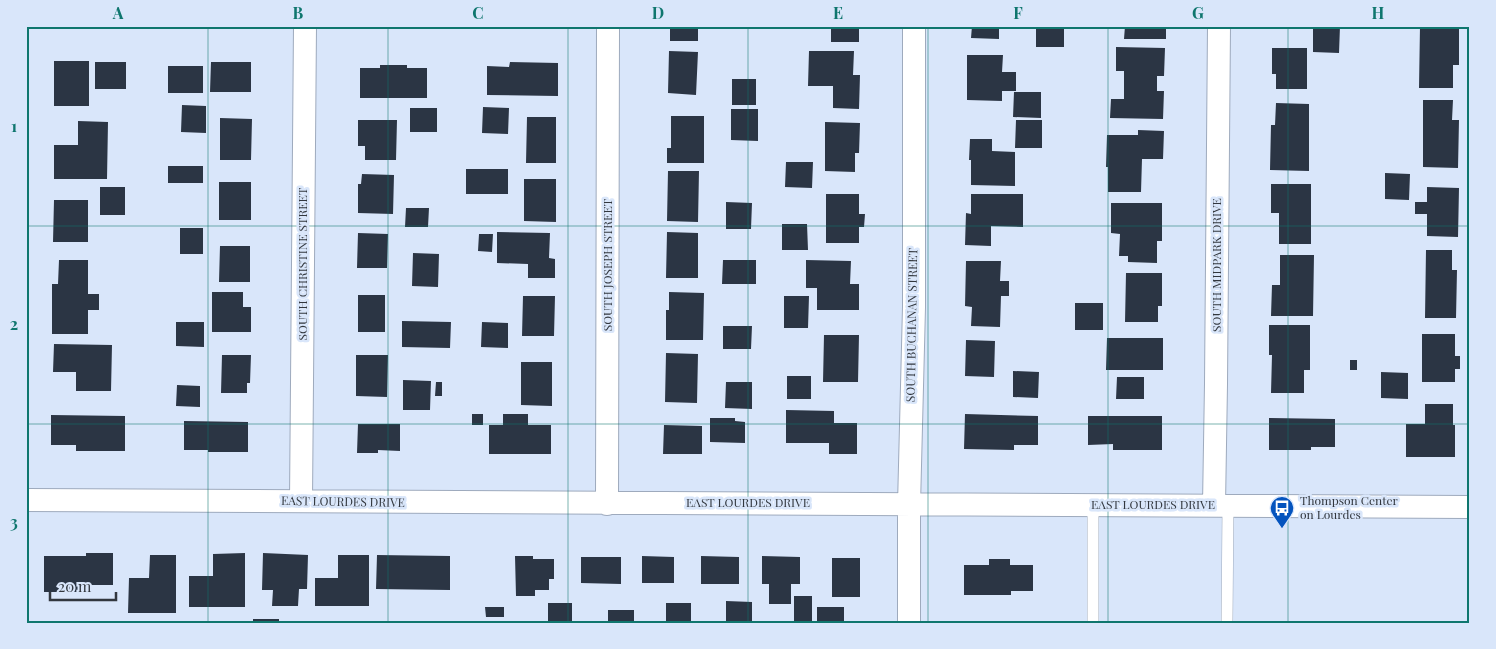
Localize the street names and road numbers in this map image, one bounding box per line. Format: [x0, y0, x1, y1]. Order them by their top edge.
street label: SOUTH CHRISTINE STREET [294, 187, 310, 340]
street label: SOUTH JOSEPH STREET [599, 198, 615, 331]
street label: SOUTH MIDPARK DRIVE [1208, 198, 1224, 332]
street label: SOUTH BUCHANAN STREET [902, 247, 920, 402]
street label: EAST LOURDES DRIVE [281, 492, 405, 510]
street label: EAST LOURDES DRIVE [686, 494, 810, 510]
street label: EAST LOURDES DRIVE [1091, 496, 1215, 512]

